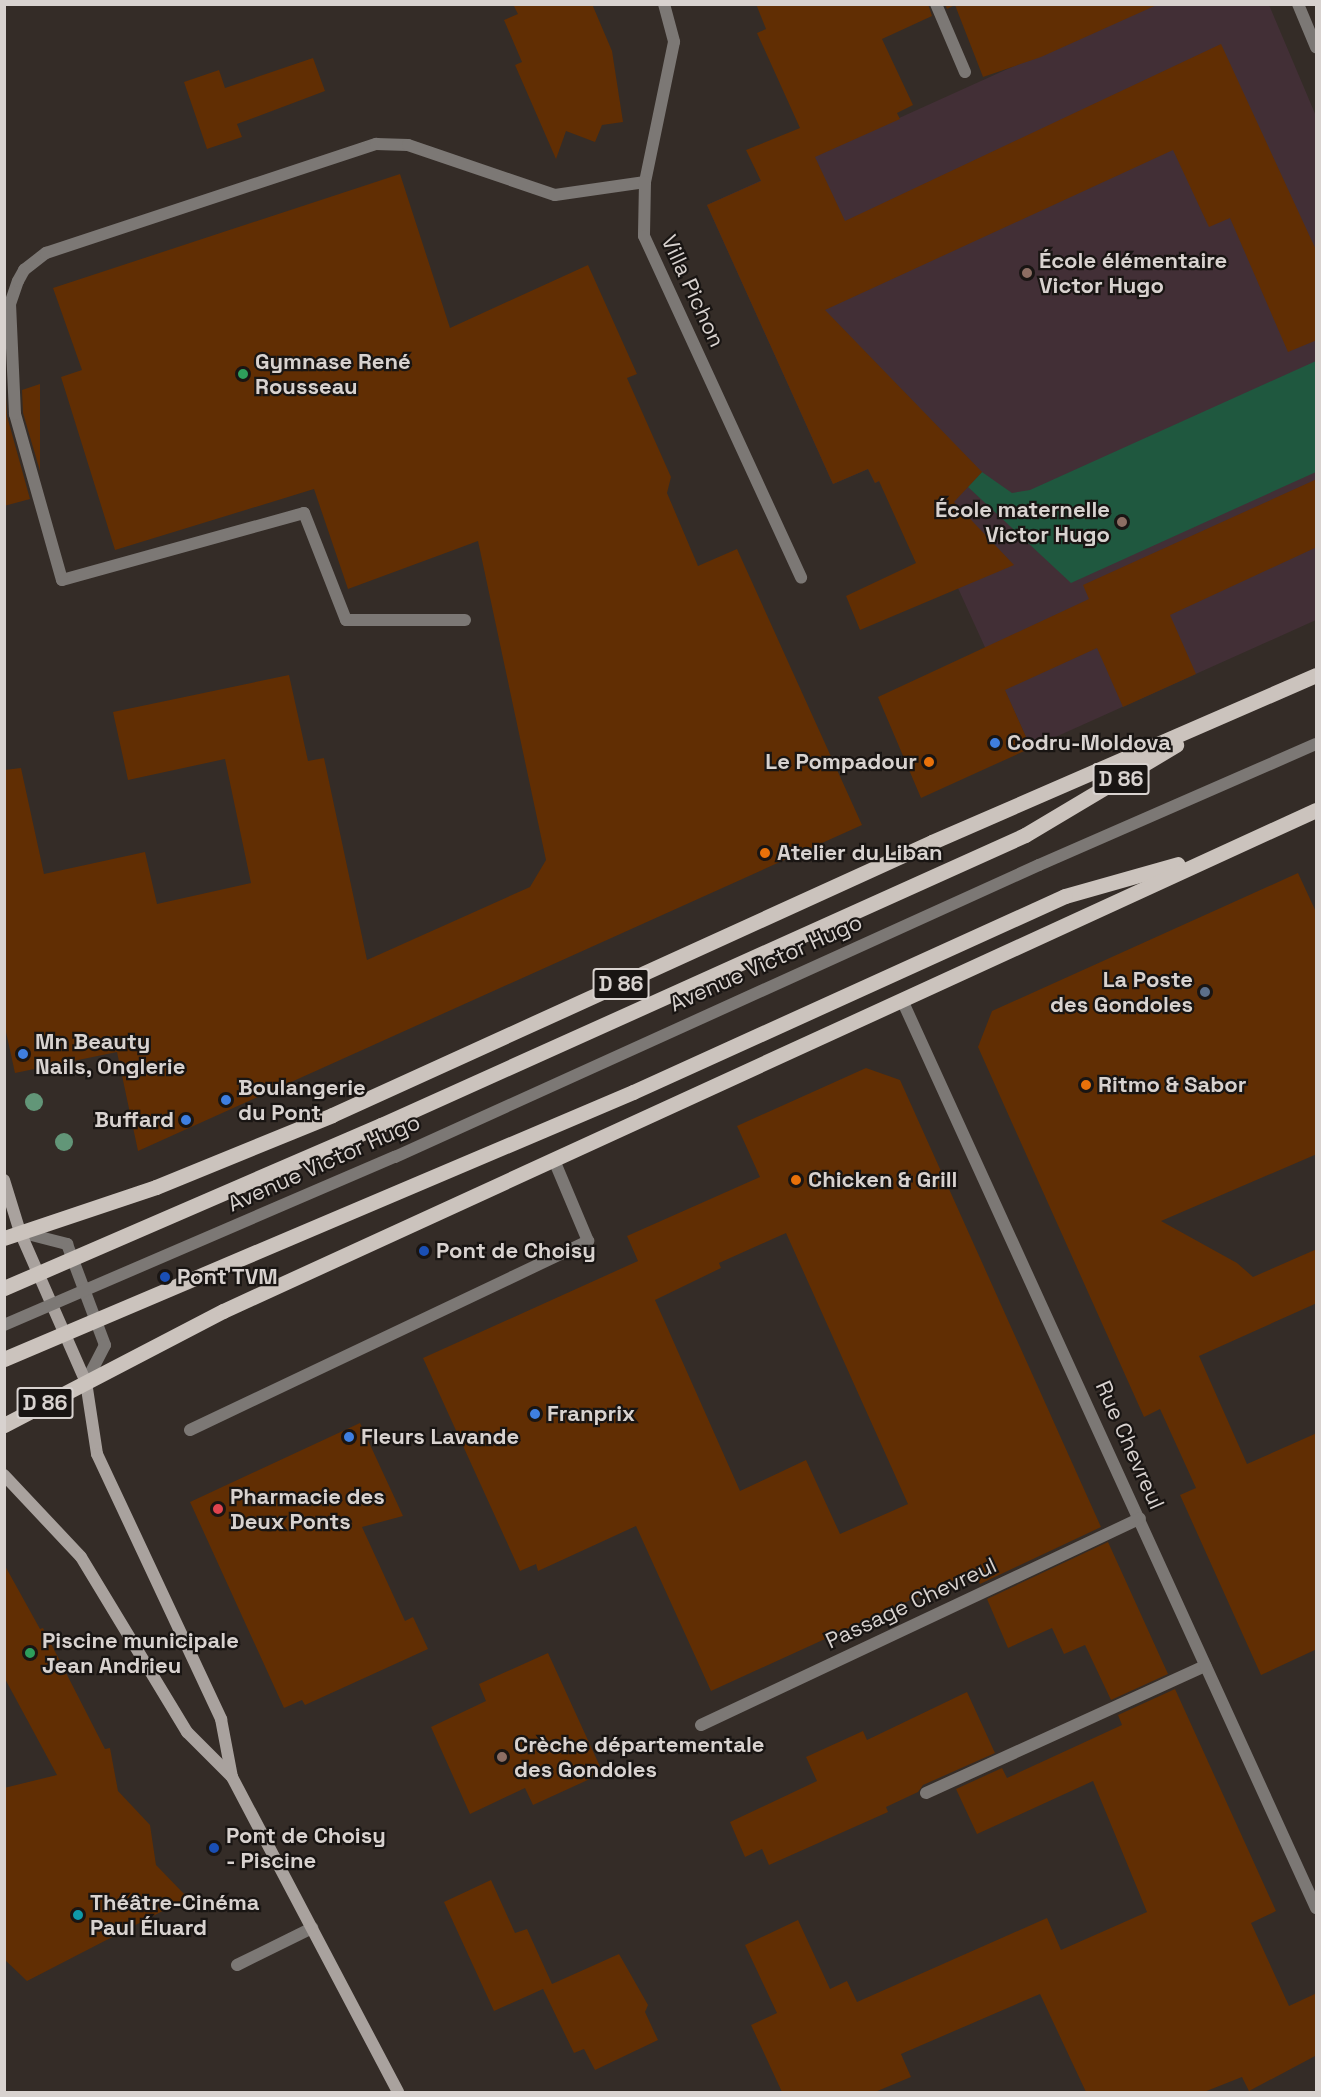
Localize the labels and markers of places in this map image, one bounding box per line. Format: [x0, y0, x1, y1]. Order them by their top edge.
place label: École élémentaire Victor Hugo [1039, 247, 1227, 298]
marker: École élémentaire Victor Hugo [1020, 266, 1034, 280]
place label: Gymnase René Rousseau [255, 348, 411, 400]
marker: Gymnase René Rousseau [236, 367, 250, 381]
place label: École maternelle Victor Hugo [935, 496, 1110, 548]
marker: École maternelle Victor Hugo [1115, 515, 1129, 529]
place label: Codru-Moldova [1007, 730, 1171, 756]
marker: Codru-Moldova [988, 736, 1002, 750]
place label: Le Pompadour [765, 749, 917, 775]
marker: Le Pompadour [922, 755, 936, 769]
place label: Atelier du Liban [777, 840, 943, 866]
marker: Atelier du Liban [758, 846, 772, 860]
place label: La Poste des Gondoles [1050, 966, 1193, 1017]
marker: La Poste des Gondoles [1198, 985, 1212, 999]
place label: Mn Beauty Nails, Onglerie [35, 1028, 186, 1080]
marker: Mn Beauty Nails, Onglerie [16, 1047, 30, 1061]
place label: Ritmo & Sabor [1098, 1072, 1246, 1098]
place label: Boulangerie du Pont [238, 1074, 366, 1126]
marker: Ritmo & Sabor [1079, 1078, 1093, 1092]
marker: Boulangerie du Pont [219, 1093, 233, 1107]
place label: Buffard [94, 1107, 174, 1133]
marker: Buffard [179, 1113, 193, 1127]
place label: Chicken & Grill [808, 1167, 957, 1193]
marker: Chicken & Grill [789, 1173, 803, 1187]
place label: Pont de Choisy [436, 1238, 596, 1264]
marker: Pont de Choisy [417, 1244, 431, 1258]
place label: Pont TVM [177, 1264, 278, 1290]
marker: Pont TVM [158, 1270, 172, 1284]
place label: Franprix [547, 1401, 635, 1427]
marker: Franprix [528, 1407, 542, 1421]
place label: Fleurs Lavande [361, 1424, 519, 1450]
marker: Fleurs Lavande [342, 1430, 356, 1444]
place label: Pharmacie des Deux Ponts [230, 1483, 385, 1534]
marker: Pharmacie des Deux Ponts [211, 1502, 225, 1516]
place label: Piscine municipale Jean Andrieu [42, 1627, 239, 1678]
marker: Piscine municipale Jean Andrieu [23, 1646, 37, 1660]
place label: Crèche départementale des Gondoles [514, 1731, 764, 1783]
marker: Crèche départementale des Gondoles [495, 1750, 509, 1764]
place label: Pont de Choisy - Piscine [226, 1822, 386, 1874]
marker: Pont de Choisy - Piscine [207, 1841, 221, 1855]
place label: Théâtre-Cinéma Paul Éluard [90, 1889, 259, 1940]
marker: Théâtre-Cinéma Paul Éluard [71, 1908, 85, 1922]

